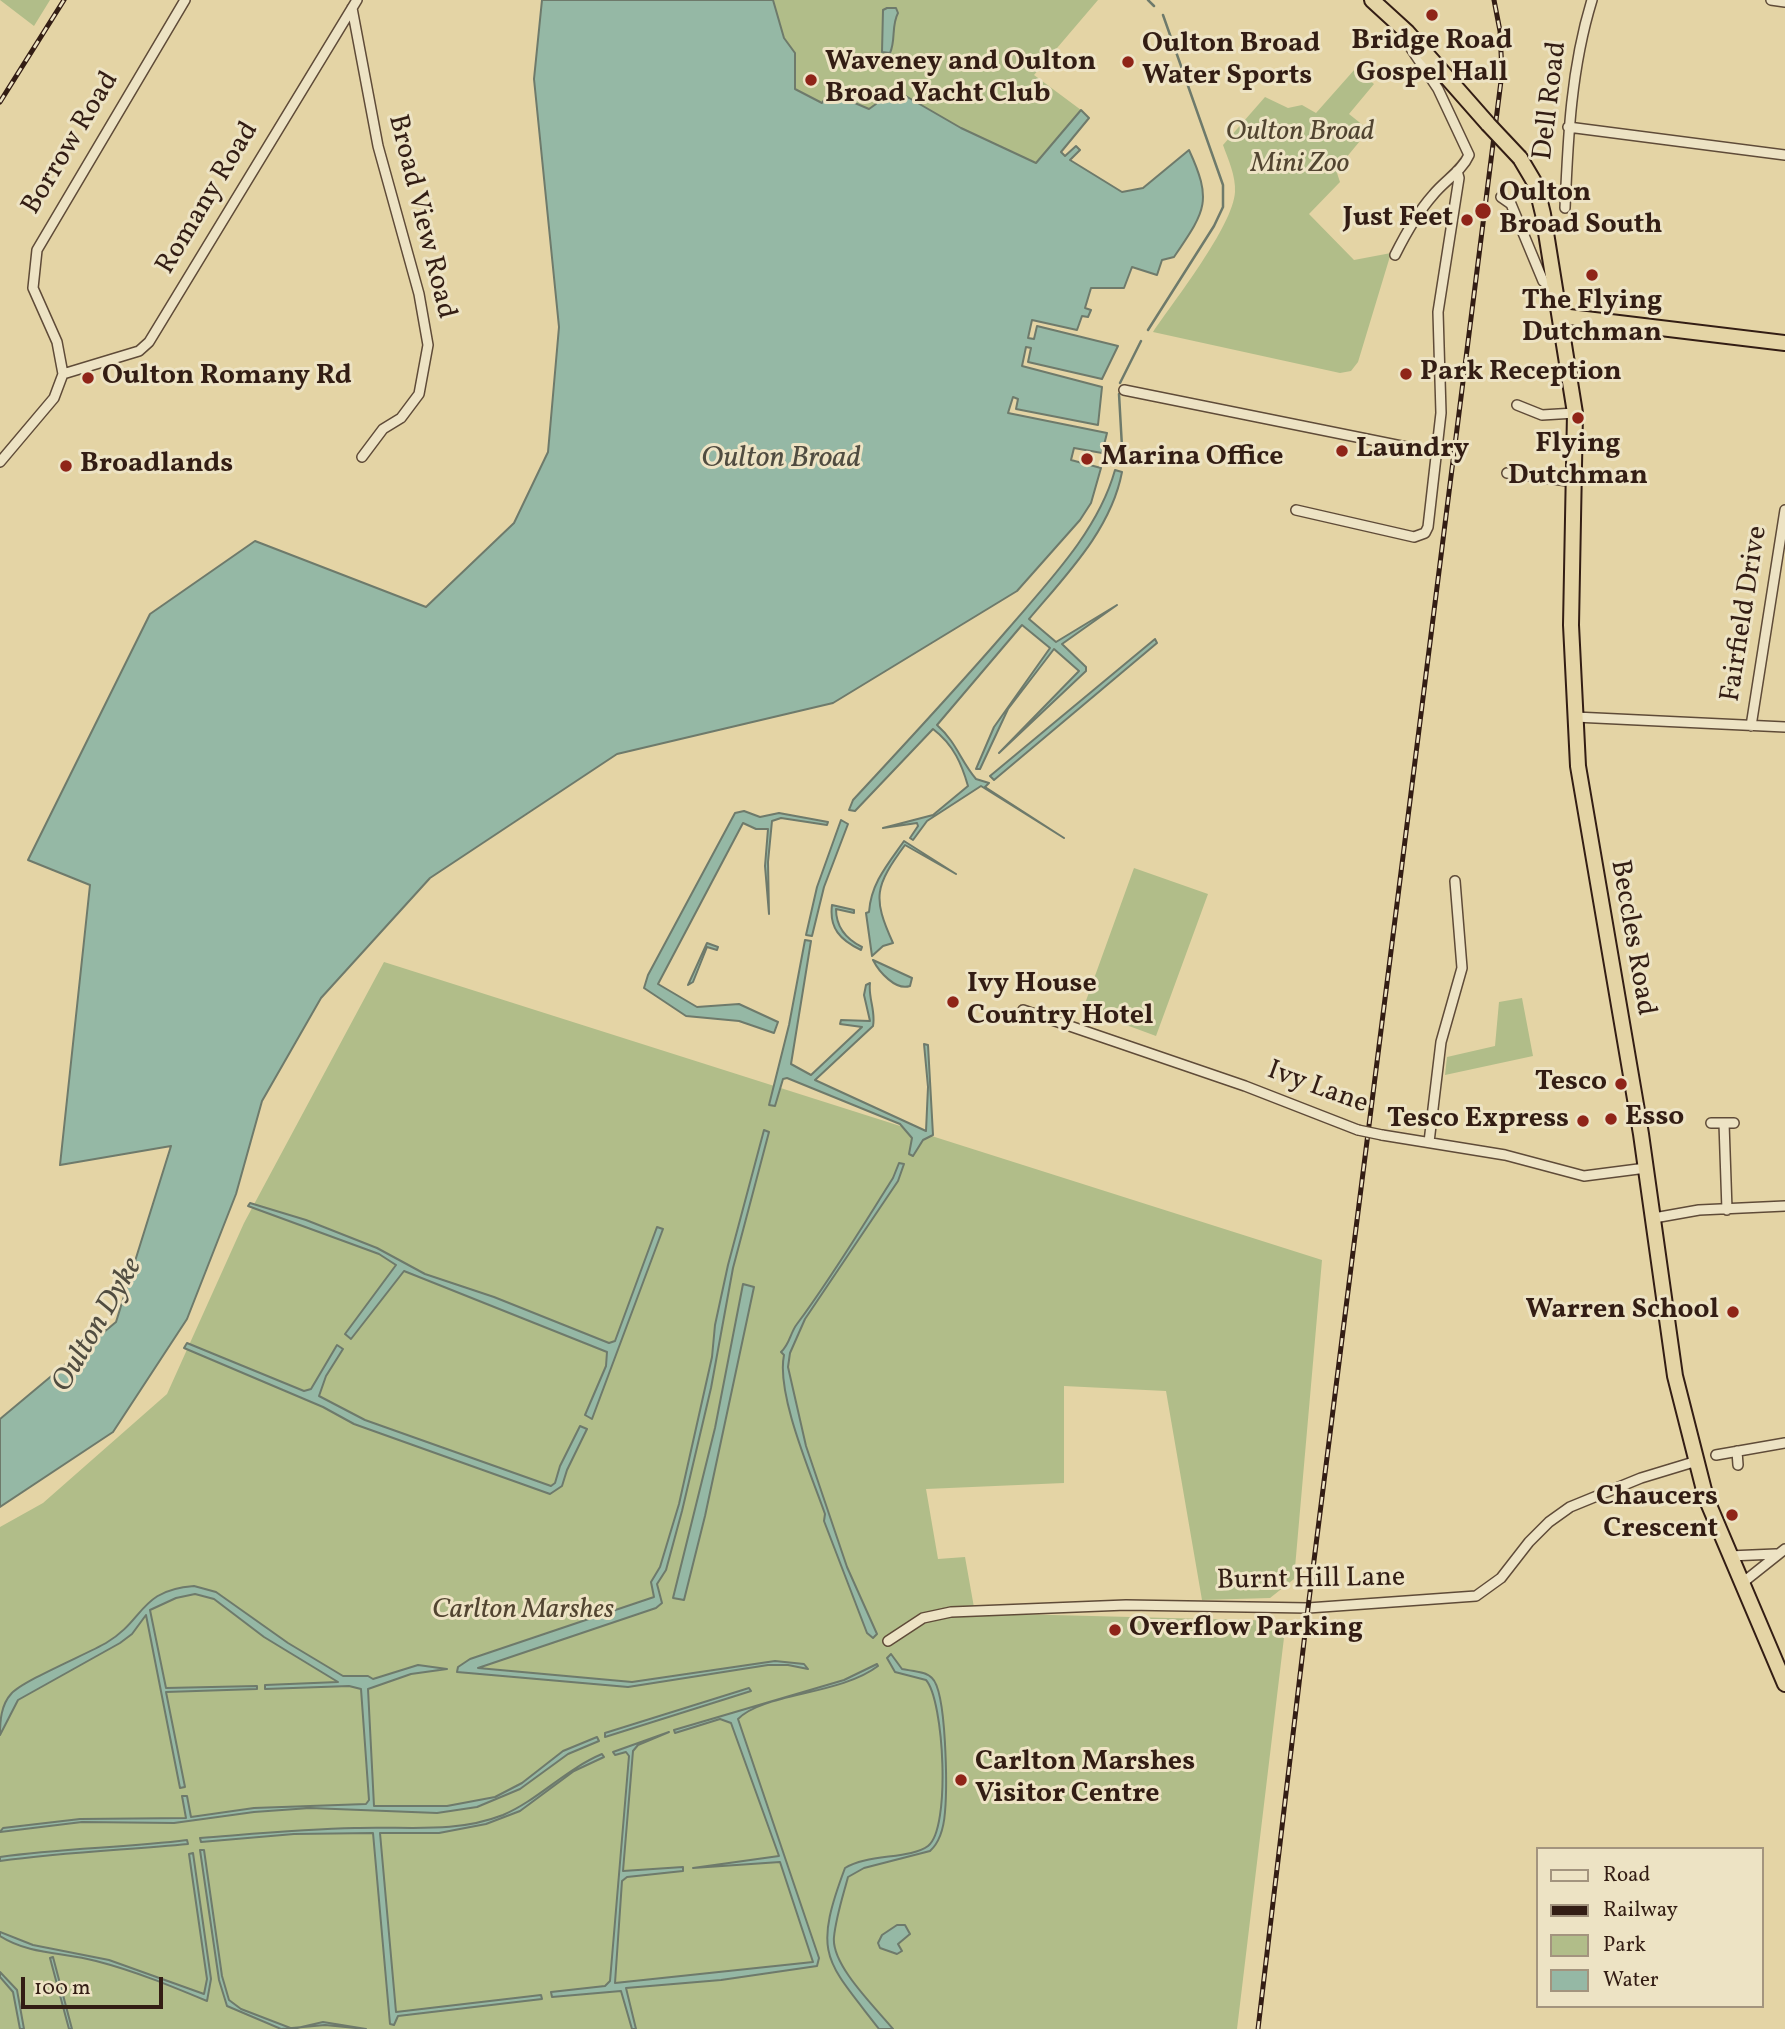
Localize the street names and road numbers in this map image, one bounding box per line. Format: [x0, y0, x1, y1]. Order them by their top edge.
street label: Dell Road [1528, 40, 1576, 162]
street label: Borrow Road [16, 66, 128, 222]
street label: Broad View Road [378, 111, 462, 323]
street label: Romany Road [150, 117, 268, 281]
street label: Fairfield Drive [1716, 524, 1776, 704]
street label: Beccles Road [1601, 858, 1661, 1018]
street label: Ivy Lane [1262, 1055, 1372, 1123]
street label: Burnt Hill Lane [1216, 1563, 1406, 1599]

